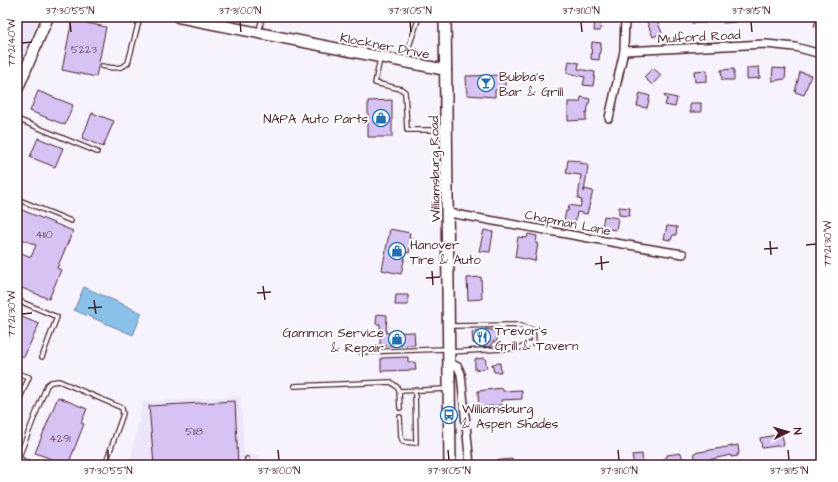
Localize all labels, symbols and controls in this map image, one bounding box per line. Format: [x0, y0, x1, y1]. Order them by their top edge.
text: 37°30'55"N [45, 4, 95, 18]
text: 37°31'00"N [219, 4, 261, 18]
text: 37°31'05"N [388, 4, 432, 18]
text: 37°31'10"N [562, 4, 600, 18]
text: 37°31'15"N [732, 4, 770, 18]
text: 77°21'40"W [5, 18, 19, 67]
street label: Mulford Road [657, 26, 741, 48]
street label: Klockner Drive [339, 28, 431, 63]
house number: 5223 [71, 42, 97, 57]
place label: Bubba's Bar & Grill [499, 68, 563, 101]
bar icon: Bubba's Bar & Grill [476, 73, 496, 93]
shop icon: NAPA Auto Parts [371, 108, 391, 128]
place label: NAPA Auto Parts [263, 110, 368, 128]
street label: Williamsburg Road [425, 115, 446, 222]
street label: Chapman Lane [523, 206, 612, 240]
text: 77°21'30"W [821, 220, 835, 267]
house number: 4110 [35, 227, 53, 242]
place label: Hanover Tire & Auto [410, 236, 482, 269]
shop icon: Hanover Tire & Auto [387, 241, 407, 261]
text: 77°21'30"W [5, 290, 19, 337]
place label: Trevor's Grill & Tavern [495, 322, 579, 355]
place label: Gammon Service & Repair [283, 324, 384, 357]
restaurant icon: Trevor's Grill & Tavern [472, 327, 492, 347]
shop icon: Gammon Service & Repair [387, 329, 407, 349]
place label: Williamsburg & Aspen Shades [462, 400, 559, 433]
bus stop icon: Williamsburg & Aspen Shades [439, 405, 459, 425]
north arrow [768, 412, 808, 452]
house number: 5118 [185, 424, 203, 439]
text: N [790, 427, 805, 435]
house number: 4291 [49, 431, 71, 446]
text: 37°30'55"N [83, 464, 133, 478]
text: 37°31'00"N [258, 464, 300, 478]
text: 37°31'05"N [427, 464, 471, 478]
text: 37°31'10"N [600, 464, 638, 478]
text: 37°31'15"N [770, 464, 808, 478]

